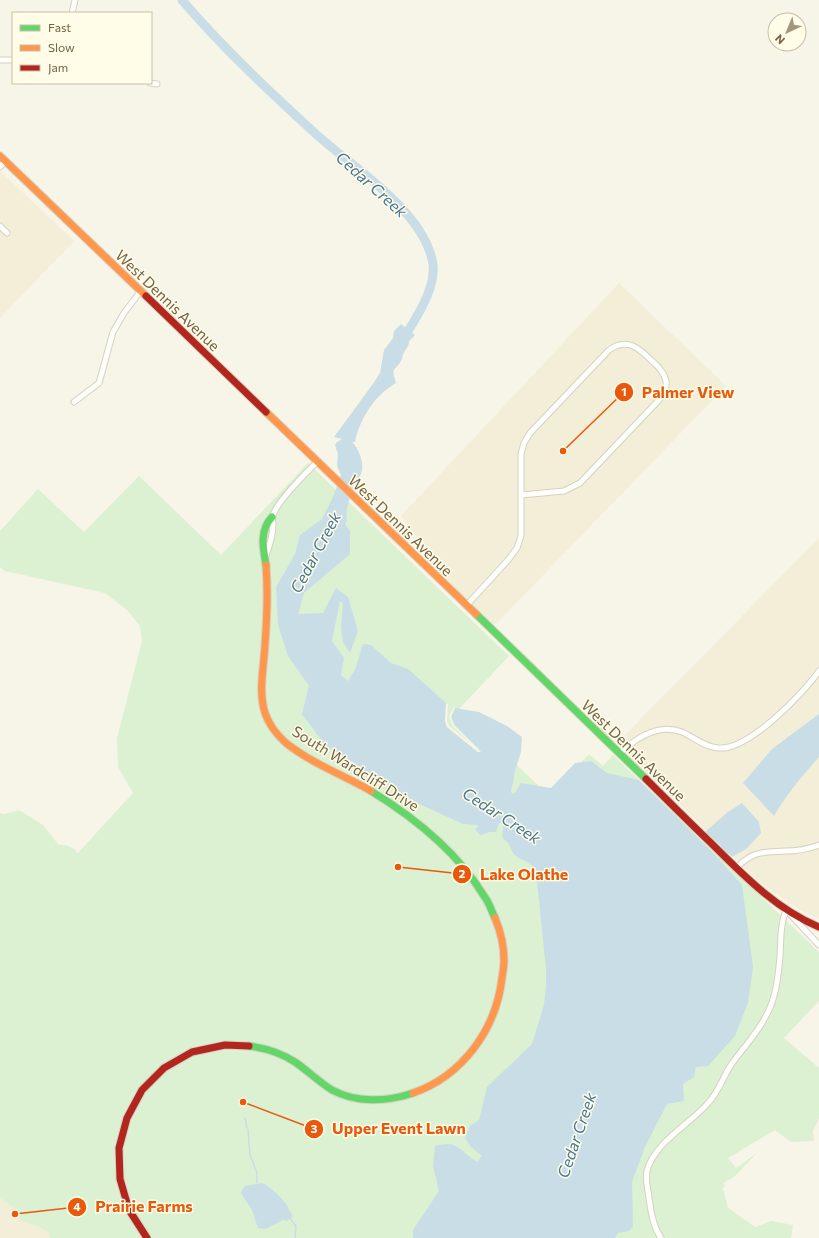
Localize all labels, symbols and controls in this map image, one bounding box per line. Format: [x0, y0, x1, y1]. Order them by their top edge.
legend [12, 12, 152, 84]
north arrow [767, 12, 807, 52]
text: Fast [48, 20, 71, 34]
text: N [772, 32, 787, 47]
text: Slow [48, 40, 75, 54]
text: Jam [48, 60, 68, 75]
water label: Cedar Creek [333, 147, 412, 221]
street label: West Dennis Avenue [112, 246, 224, 354]
callout: Palmer View [614, 378, 743, 406]
text: Palmer View [642, 382, 735, 401]
text: 1 [621, 384, 627, 398]
street label: West Dennis Avenue [345, 471, 457, 579]
water label: Cedar Creek [286, 508, 344, 596]
street label: West Dennis Avenue [578, 696, 690, 804]
street label: South Wardcliff Drive [289, 722, 423, 814]
water label: Cedar Creek [459, 783, 545, 847]
callout: Lake Olathe [452, 860, 576, 888]
text: Lake Olathe [480, 864, 568, 883]
text: 2 [459, 866, 466, 880]
water label: Cedar Creek [553, 1089, 600, 1180]
callout: Upper Event Lawn [304, 1115, 473, 1143]
text: Upper Event Lawn [332, 1118, 466, 1137]
text: 3 [311, 1121, 318, 1135]
callout: Prairie Farms [67, 1193, 201, 1221]
text: Prairie Farms [95, 1196, 193, 1215]
text: 4 [73, 1199, 81, 1213]

